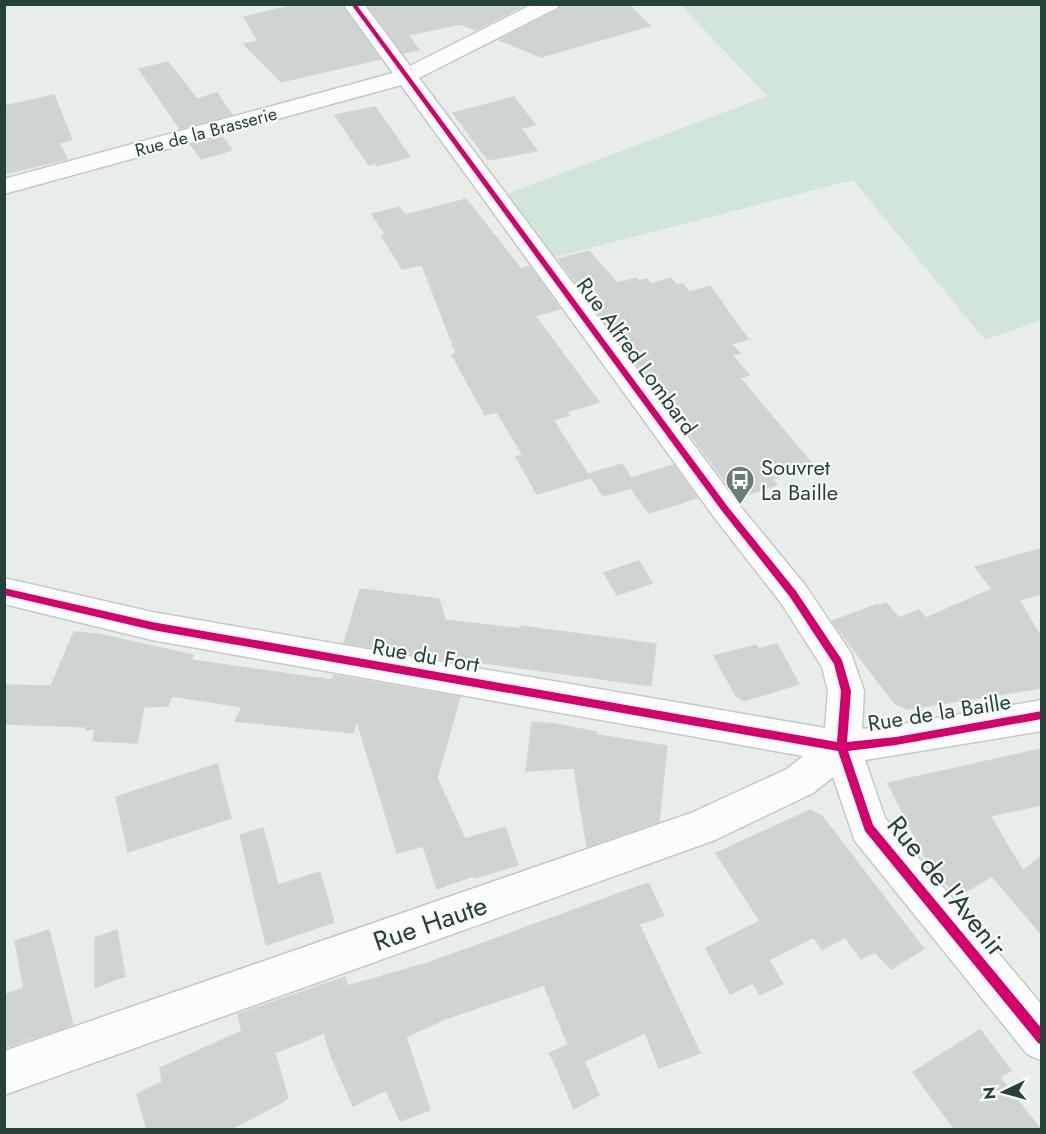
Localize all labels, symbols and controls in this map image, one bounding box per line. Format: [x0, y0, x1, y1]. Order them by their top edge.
street label: Rue de la Brasserie [132, 101, 280, 163]
street label: Rue Alfred Lombard [569, 271, 705, 441]
place label: Souvret La Baille [761, 451, 838, 508]
bus stop icon: Souvret La Baille [724, 464, 756, 506]
street label: Rue du Fort [370, 630, 483, 680]
street label: Rue de la Baille [865, 685, 1013, 739]
street label: Rue de l'Avenir [878, 807, 1016, 965]
street label: Rue Haute [368, 885, 492, 961]
north arrow [974, 1062, 1034, 1122]
text: N [978, 1086, 1002, 1101]

